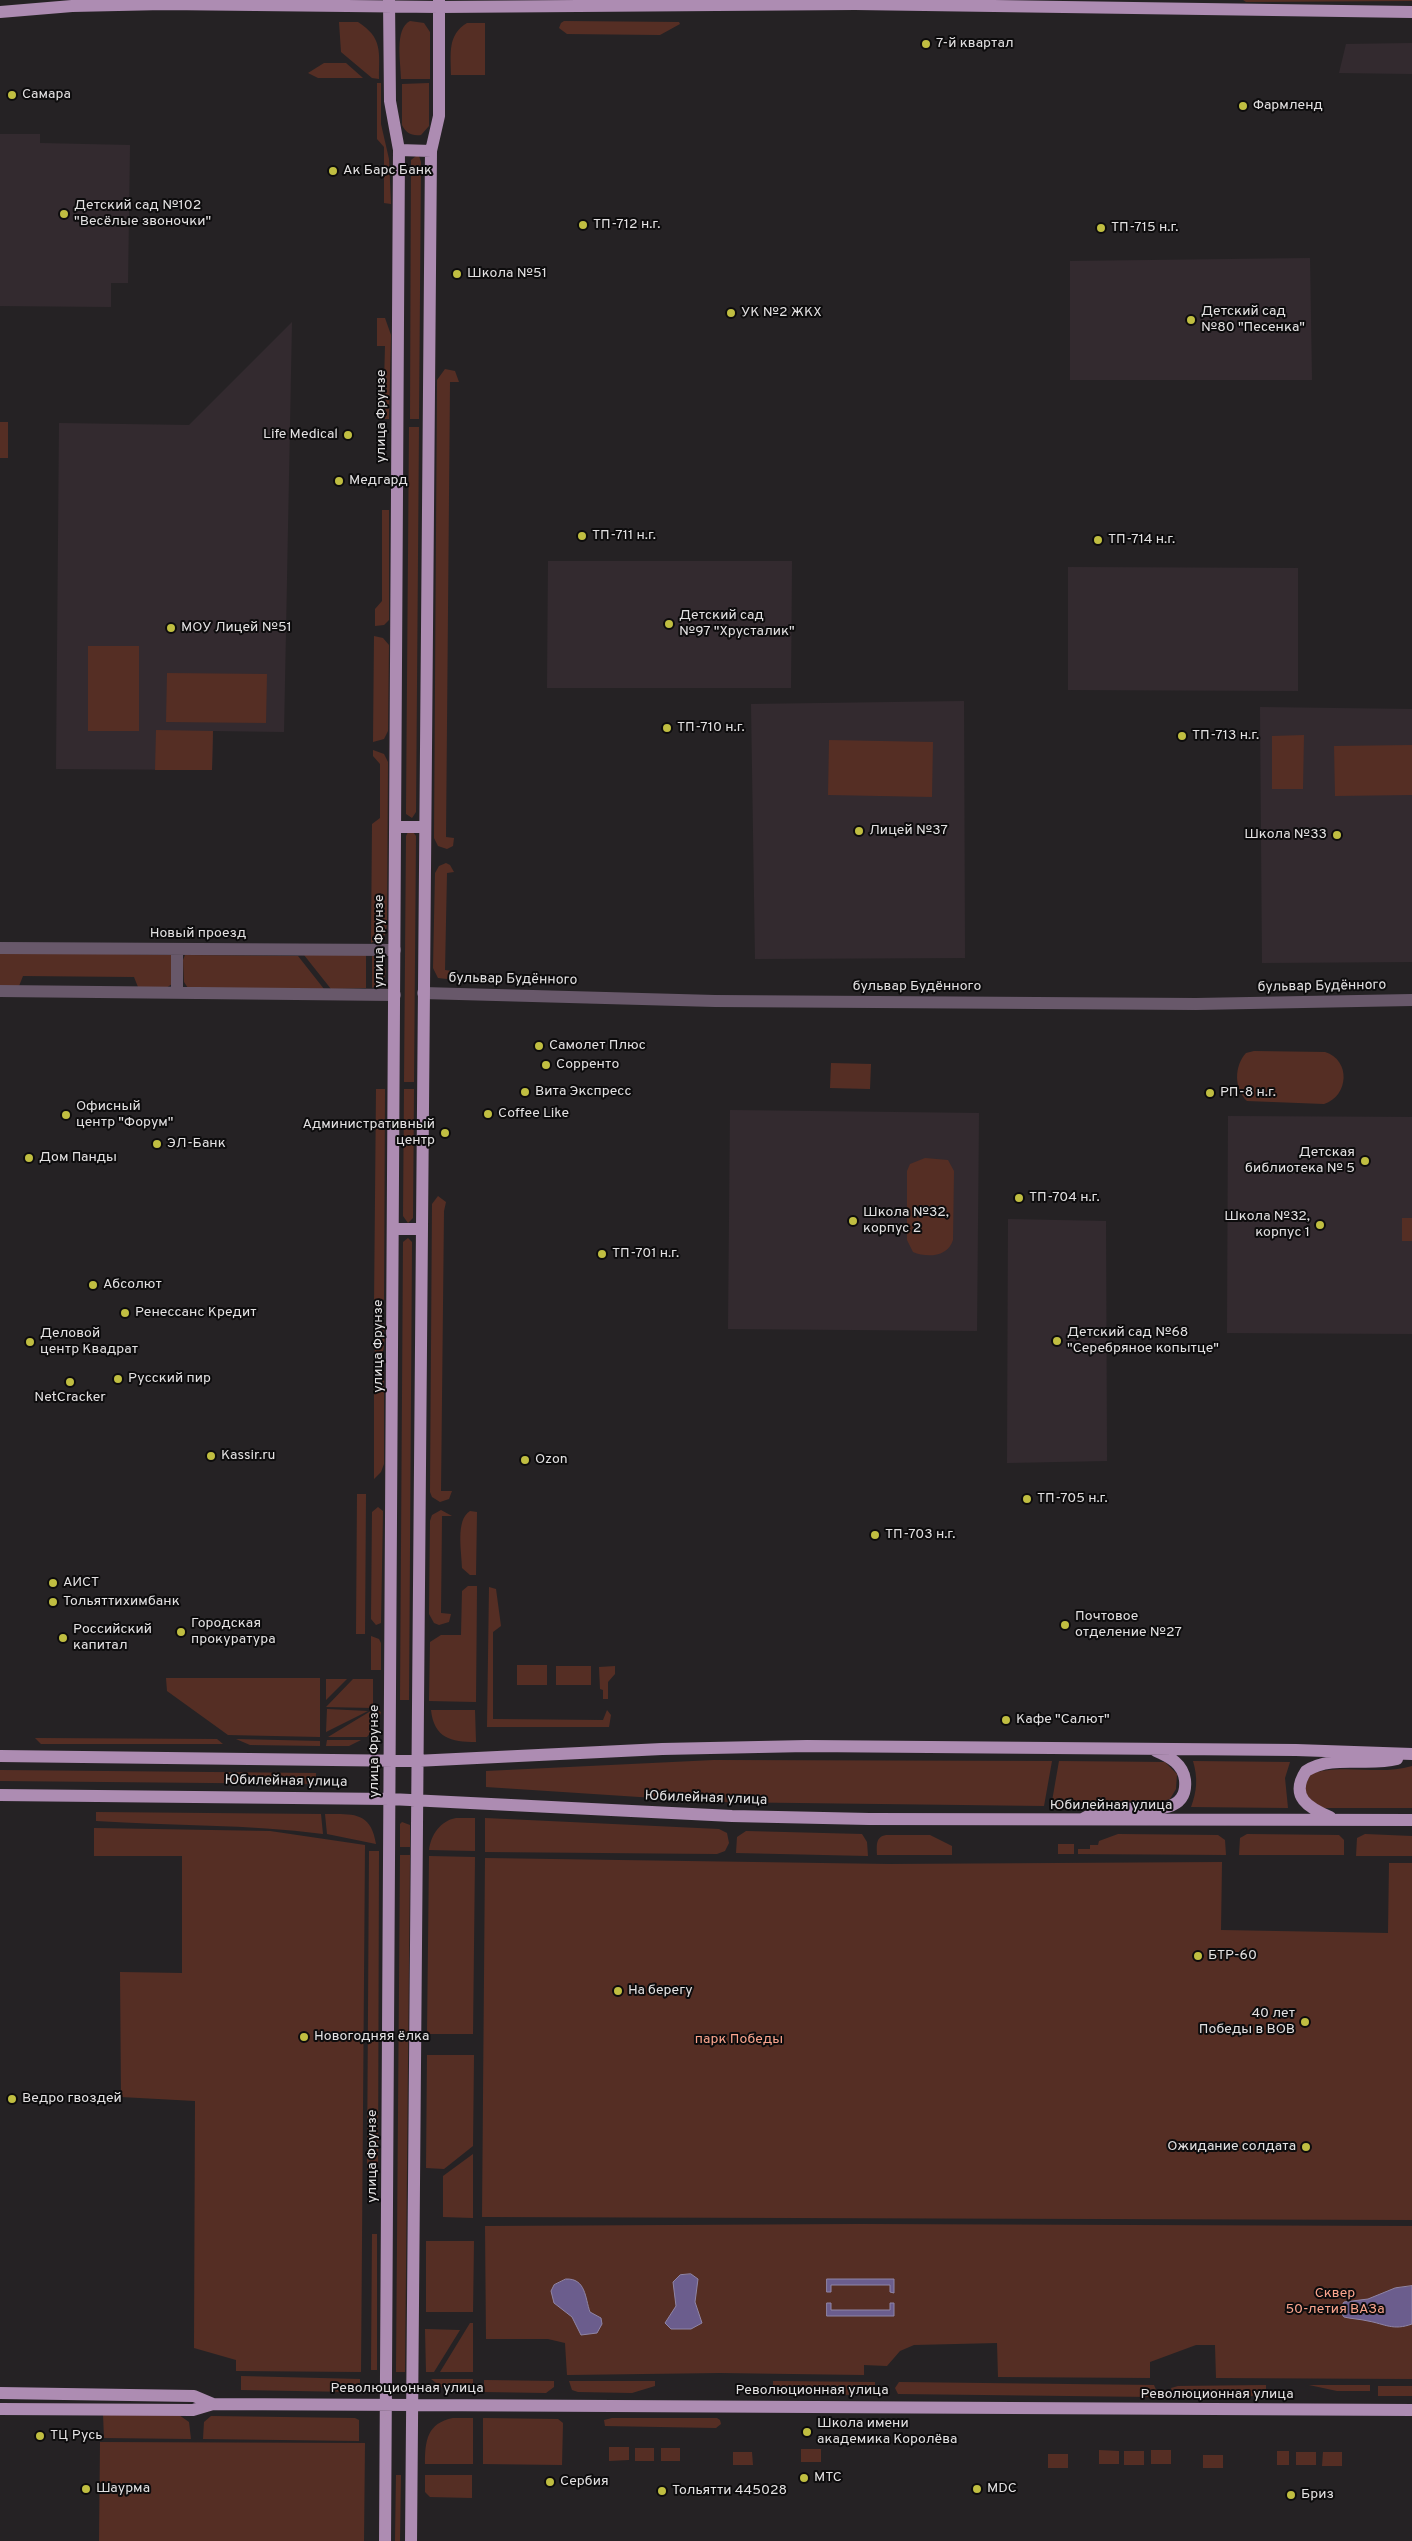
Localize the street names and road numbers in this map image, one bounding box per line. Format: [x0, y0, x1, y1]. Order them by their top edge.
street label: улица Фрунзе [374, 369, 390, 463]
street label: улица Фрунзе [372, 894, 388, 988]
street label: Новый проезд [150, 926, 246, 942]
street label: бульвар Будённого [448, 970, 578, 990]
street label: бульвар Будённого [1257, 977, 1387, 997]
street label: бульвар Будённого [853, 979, 981, 995]
street label: улица Фрунзе [371, 1299, 387, 1393]
street label: улица Фрунзе [367, 1704, 383, 1798]
street label: Юбилейная улица [225, 1773, 347, 1791]
street label: Юбилейная улица [644, 1788, 768, 1810]
street label: Юбилейная улица [1050, 1798, 1172, 1814]
street label: улица Фрунзе [365, 2109, 381, 2203]
street label: Революционная улица [330, 2381, 484, 2397]
street label: Революционная улица [735, 2383, 889, 2399]
street label: Революционная улица [1140, 2387, 1294, 2403]

